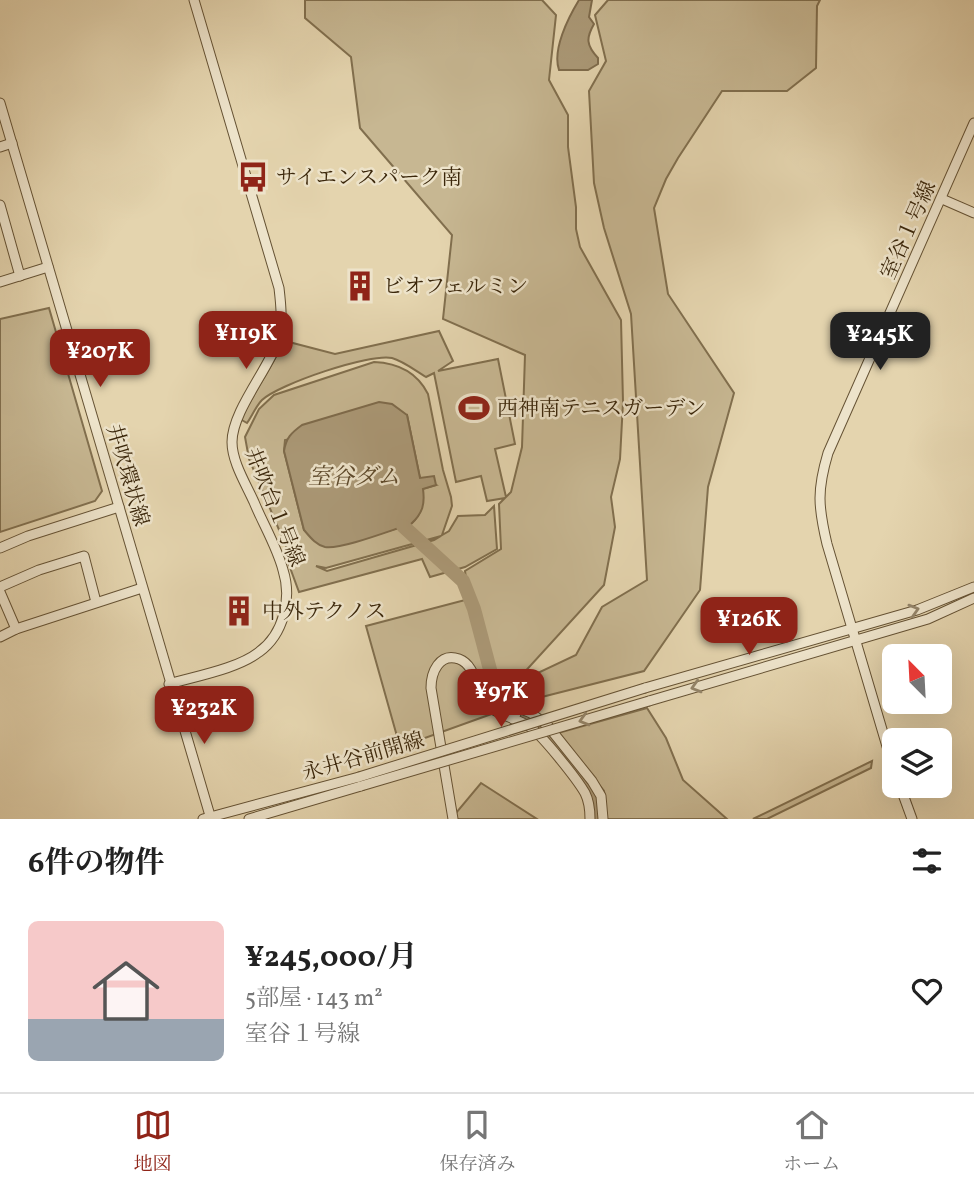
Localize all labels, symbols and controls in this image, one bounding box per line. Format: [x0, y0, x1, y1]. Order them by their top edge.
bus stop icon: サイエンスパーク南 [236, 160, 270, 194]
place label: サイエンスパーク南 [276, 164, 462, 193]
street label: 室谷１号線 [875, 177, 944, 284]
building icon: ビオフェルミン [343, 269, 377, 303]
place label: ビオフェルミン [383, 273, 528, 302]
pin: ¥119K [197, 312, 295, 371]
pin: ¥245K [831, 312, 929, 372]
text: ¥119K [215, 318, 277, 350]
text: ¥245K [846, 319, 914, 351]
pin: ¥207K [51, 330, 149, 389]
text: ¥207K [66, 336, 134, 368]
sports icon: 西神南テニスガーデン [457, 391, 491, 425]
place label: 西神南テニスガーデン [497, 395, 706, 424]
street label: 井吹環状線 [98, 421, 155, 530]
street label: 井吹台１号線 [237, 444, 311, 571]
water label: 室谷ダム [308, 462, 400, 494]
building icon: 中外テクノス [222, 594, 256, 628]
place label: 中外テクノス [262, 598, 386, 627]
pin: ¥126K [700, 598, 798, 657]
text: ¥126K [716, 604, 782, 636]
one-way arrow [908, 604, 920, 619]
north arrow [882, 644, 952, 714]
map controls [882, 644, 952, 798]
pin: ¥97K [460, 670, 542, 729]
text: ¥97K [474, 676, 528, 708]
one-way arrow [691, 679, 703, 694]
pin: ¥232K [155, 686, 253, 746]
text: ¥232K [171, 693, 237, 725]
one-way arrow [578, 711, 590, 726]
street label: 永井谷前開線 [299, 726, 428, 789]
button: layers [882, 728, 952, 798]
icon: filters [908, 842, 946, 880]
text: 6件の物件 [28, 843, 164, 885]
text: ¥245,000/月 [245, 937, 418, 979]
icon: home [84, 949, 168, 1033]
icon: heart [908, 972, 946, 1010]
text: 5部屋 · 143 m² [245, 983, 383, 1015]
text: 室谷１号線 [245, 1019, 360, 1051]
tab: 地図 [134, 1106, 172, 1178]
tab: 保存済み [439, 1106, 515, 1178]
tab: ホーム [783, 1106, 840, 1178]

